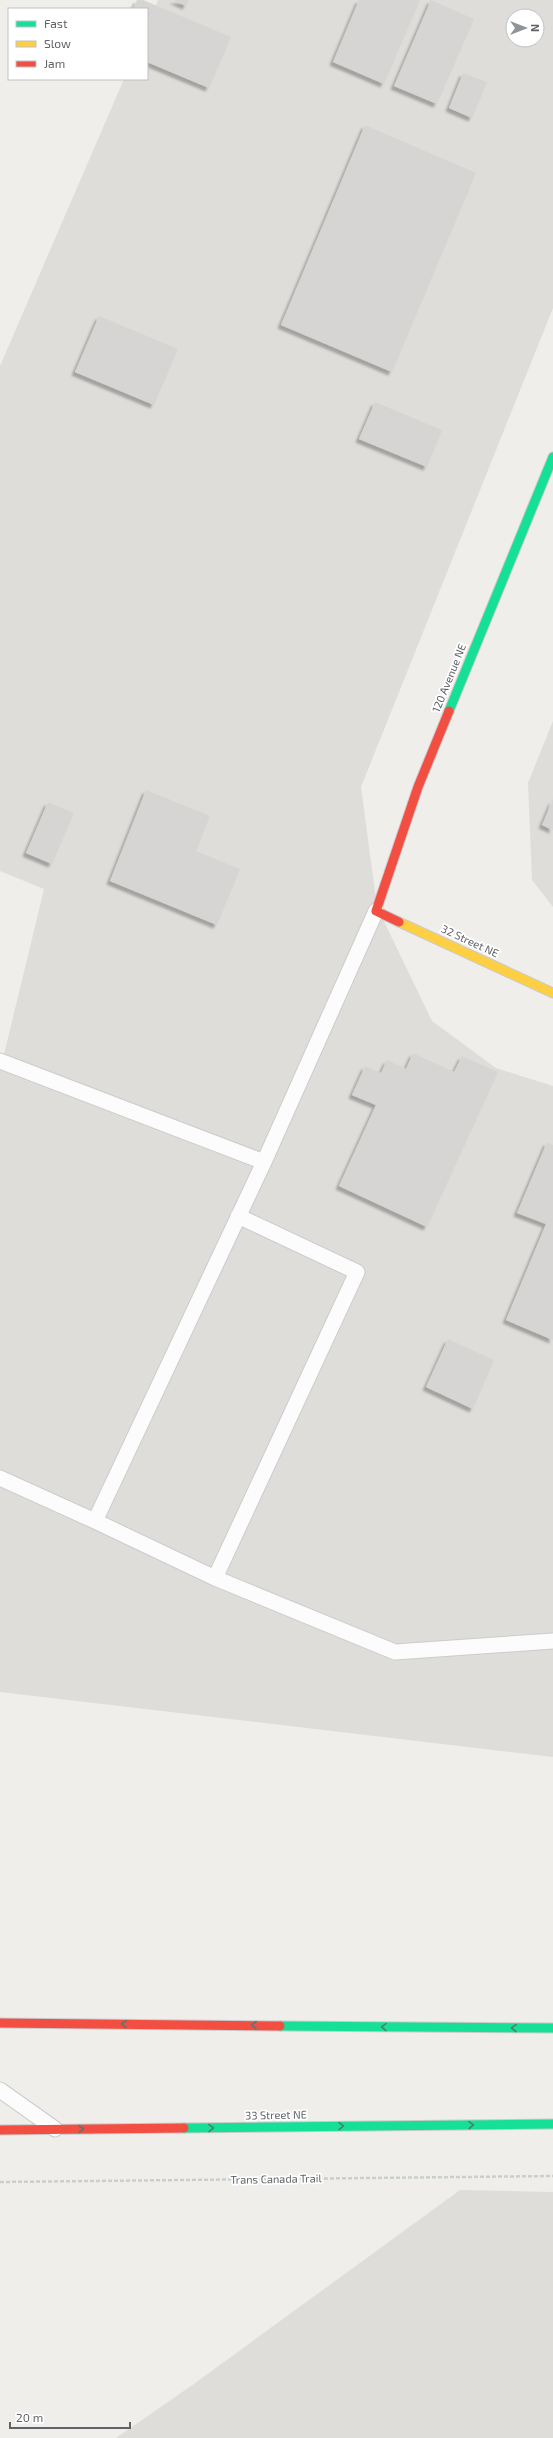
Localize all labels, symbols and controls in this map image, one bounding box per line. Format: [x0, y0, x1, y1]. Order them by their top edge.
legend [8, 8, 148, 80]
north arrow [505, 8, 545, 48]
text: Fast [44, 16, 68, 30]
text: N [529, 24, 542, 32]
text: Slow [44, 36, 71, 50]
text: Jam [44, 56, 65, 70]
street label: 120 Avenue NE [429, 642, 468, 714]
street label: 32 Street NE [440, 922, 501, 959]
one-way arrow [121, 2020, 127, 2028]
one-way arrow [251, 2021, 257, 2029]
one-way arrow [381, 2023, 387, 2031]
one-way arrow [511, 2024, 517, 2032]
street label: 33 Street NE [245, 2107, 307, 2122]
one-way arrow [468, 2121, 474, 2129]
one-way arrow [338, 2122, 344, 2130]
one-way arrow [208, 2124, 214, 2132]
one-way arrow [78, 2125, 84, 2133]
street label: Trans Canada Trail [230, 2171, 323, 2186]
scale bar [10, 2404, 130, 2430]
text: 20 m [16, 2410, 43, 2424]

